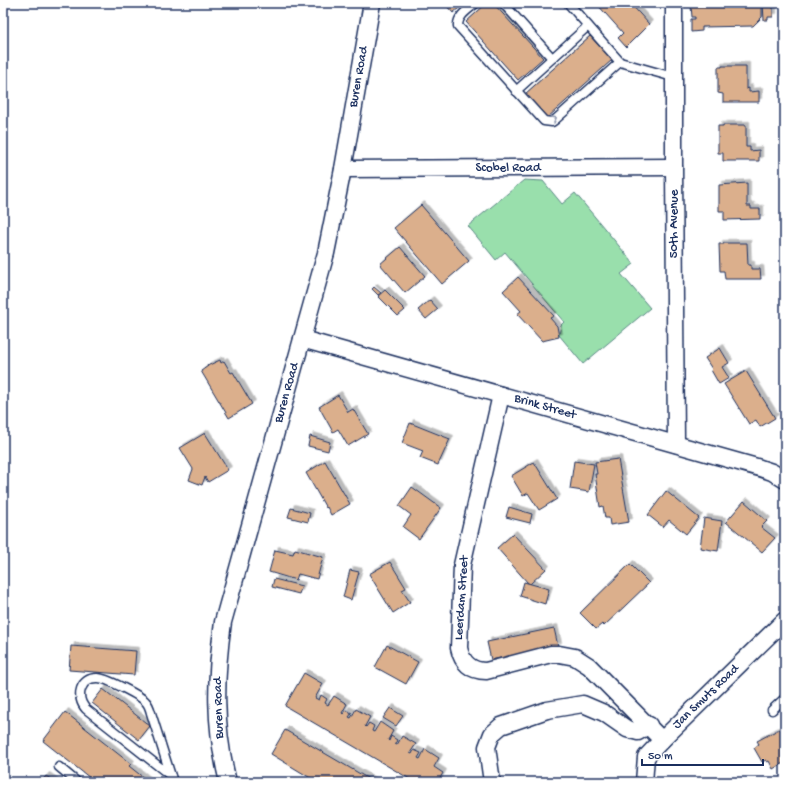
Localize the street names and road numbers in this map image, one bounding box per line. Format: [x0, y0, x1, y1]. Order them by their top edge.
street label: Buren Road [346, 44, 372, 110]
street label: Scobel Road [475, 161, 542, 176]
street label: 50th Avenue [667, 189, 682, 258]
street label: Buren Road [271, 360, 303, 426]
street label: Brink Street [511, 391, 579, 423]
street label: Leerdam Street [452, 554, 473, 641]
street label: Jan Smuts Road [670, 661, 743, 732]
street label: Buren Road [210, 676, 228, 740]

